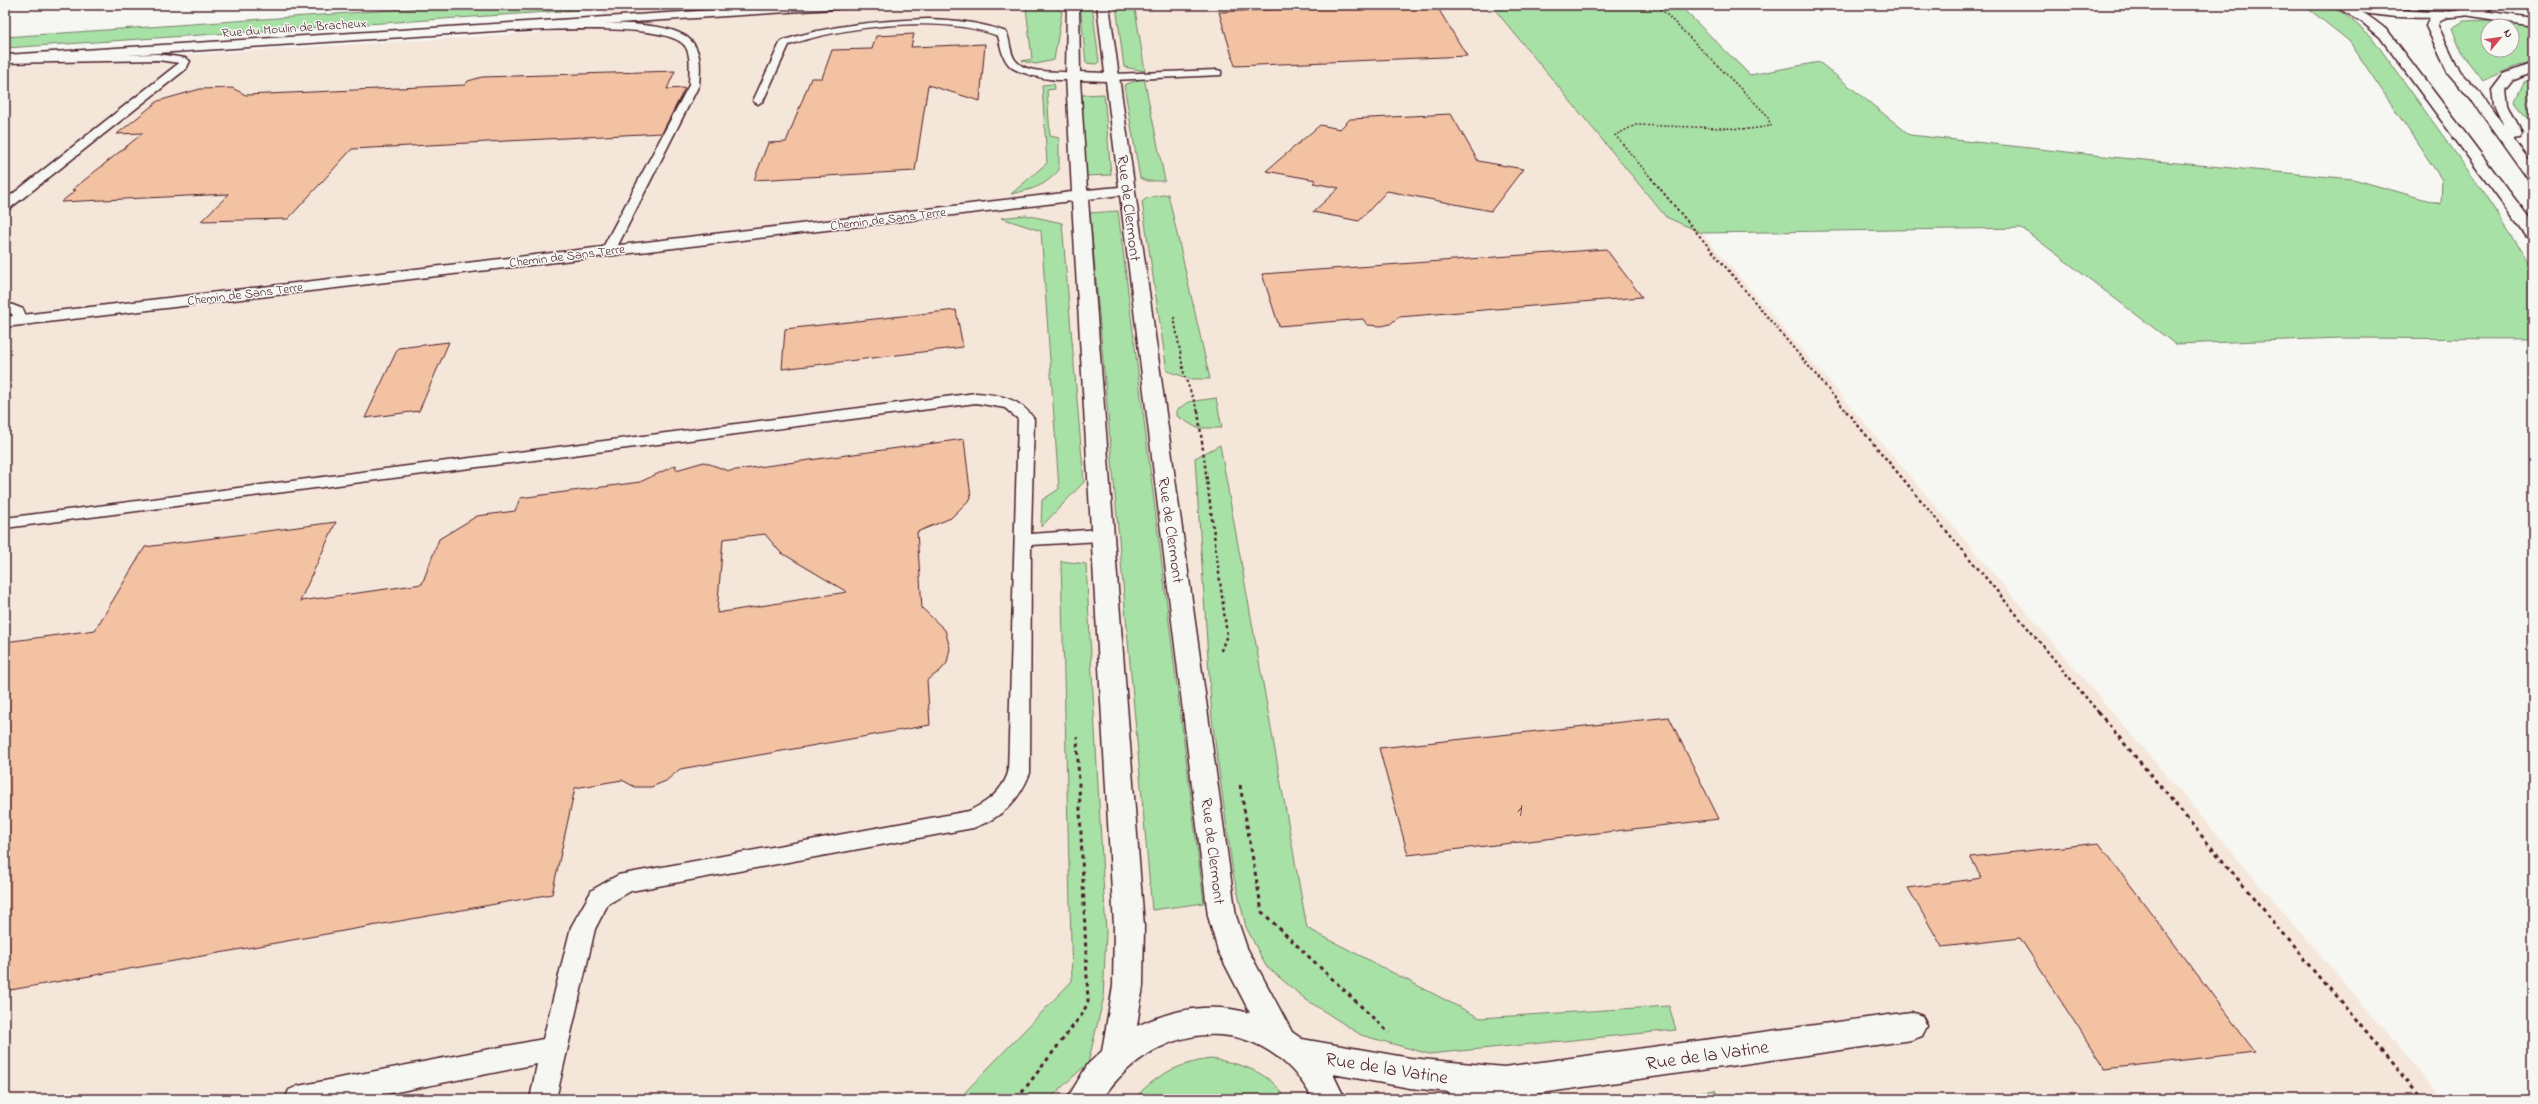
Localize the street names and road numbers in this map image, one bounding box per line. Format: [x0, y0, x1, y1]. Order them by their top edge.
street label: Rue du Moulin de Bracheux [221, 14, 367, 43]
street label: Rue de Clermont [1110, 154, 1147, 263]
street label: Chemin de Sans Terre [829, 203, 947, 236]
street label: Chemin de Sans Terre [508, 240, 626, 273]
street label: Chemin de Sans Terre [186, 278, 304, 311]
street label: Rue de Clermont [1151, 476, 1189, 585]
street label: Rue de Clermont [1194, 797, 1231, 906]
street label: Rue de la Vatine [1644, 1034, 1771, 1078]
street label: Rue de la Vatine [1323, 1046, 1450, 1093]

